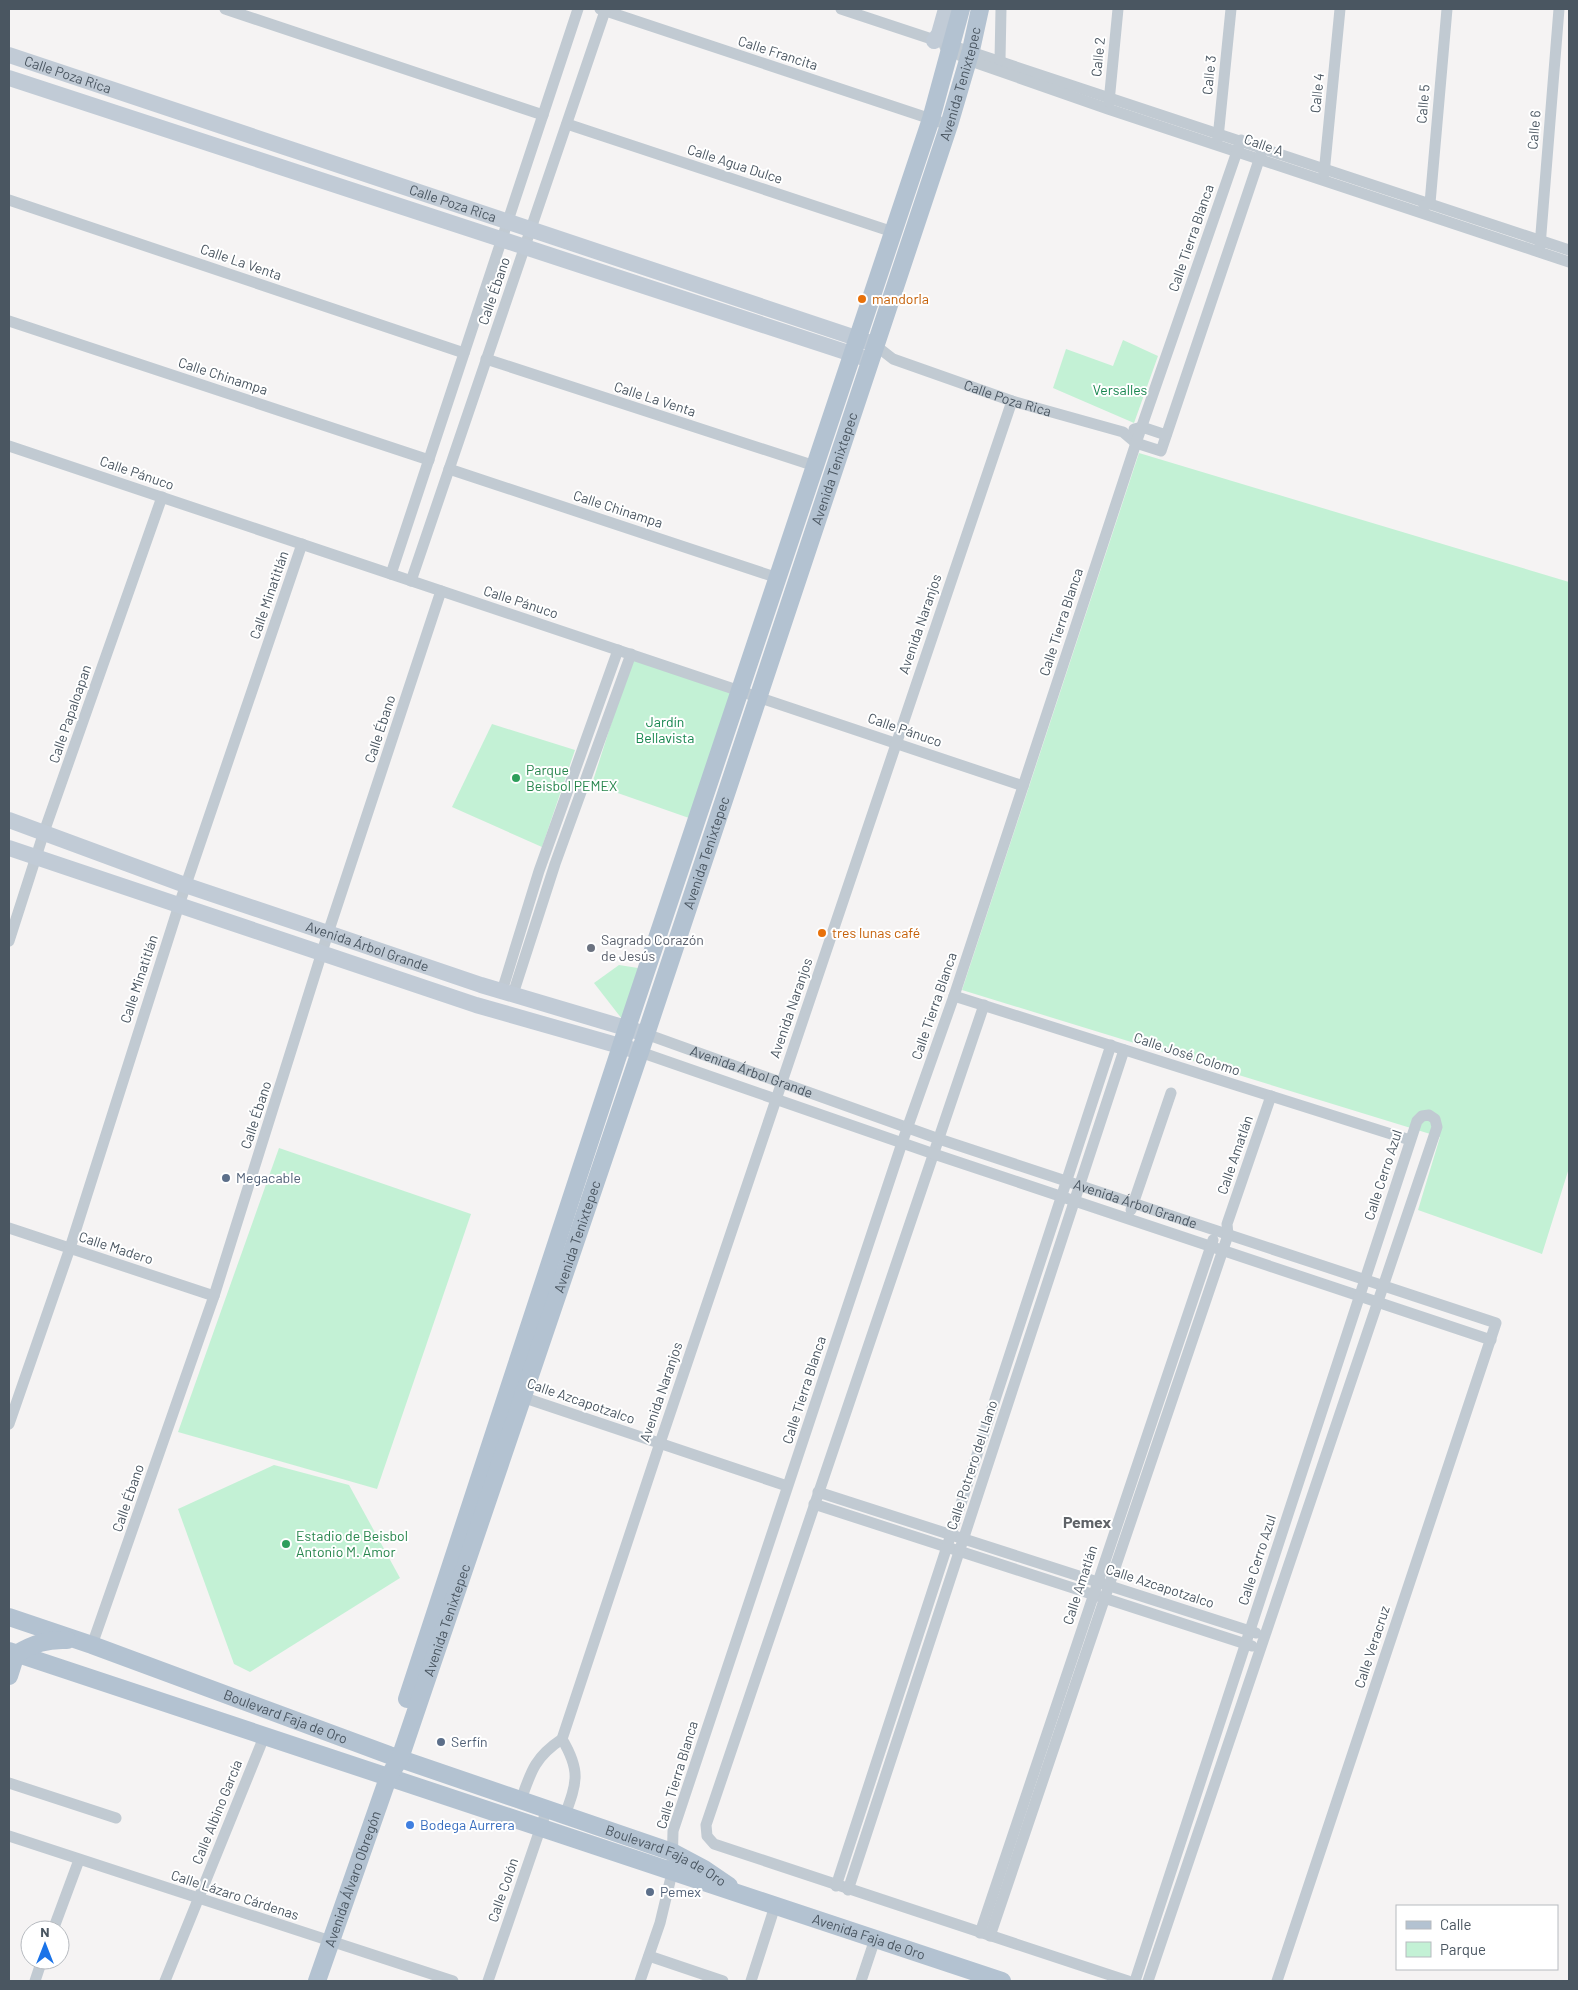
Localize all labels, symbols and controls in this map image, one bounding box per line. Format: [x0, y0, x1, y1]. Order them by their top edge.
street label: Avenida Tenixtepec [935, 25, 984, 143]
street label: Calle Francita [736, 32, 820, 73]
street label: Calle 2 [1087, 36, 1108, 78]
street label: Calle Poza Rica [22, 52, 114, 97]
street label: Calle 3 [1198, 54, 1219, 95]
street label: Calle 4 [1306, 72, 1327, 114]
street label: Calle 5 [1412, 84, 1433, 124]
street label: Calle 6 [1523, 110, 1544, 150]
street label: Calle A [1242, 130, 1287, 159]
street label: Calle Agua Dulce [685, 140, 785, 187]
street label: Calle Poza Rica [407, 180, 499, 225]
street label: Calle Tierra Blanca [1164, 182, 1217, 294]
street label: Calle La Venta [198, 240, 284, 283]
street label: Calle Ébano [474, 255, 513, 327]
place label: mandorla [872, 290, 929, 307]
marker: mandorla [856, 293, 868, 305]
street label: Calle Chinampa [176, 353, 270, 398]
street label: Calle Poza Rica [962, 376, 1053, 420]
street label: Calle La Venta [612, 377, 698, 420]
park label: Versalles [1093, 381, 1147, 398]
street label: Avenida Tenixtepec [807, 410, 861, 527]
street label: Calle Pánuco [98, 452, 177, 493]
street label: Calle Chinampa [571, 486, 665, 531]
street label: Calle Minatitlán [245, 549, 292, 641]
street label: Calle Tierra Blanca [1035, 566, 1086, 678]
street label: Avenida Naranjos [894, 571, 945, 676]
street label: Calle Pánuco [482, 581, 561, 622]
street label: Calle Papaloapan [45, 662, 94, 765]
street label: Calle Ébano [361, 693, 399, 765]
street label: Calle Pánuco [866, 709, 945, 750]
park label: Jardín Bellavista [636, 713, 694, 746]
place label: Parque Beisbol PEMEX [526, 761, 617, 794]
marker: Parque Beisbol PEMEX [510, 772, 522, 784]
street label: Avenida Tenixtepec [679, 794, 733, 911]
street label: Avenida Árbol Grande [304, 917, 431, 975]
place label: tres lunas café [832, 924, 920, 941]
marker: tres lunas café [816, 927, 828, 939]
place label: Sagrado Corazón de Jesús [601, 931, 704, 964]
street label: Calle Minatitlán [116, 932, 161, 1025]
marker: Sagrado Corazón de Jesús [585, 942, 597, 954]
street label: Calle Tierra Blanca [907, 950, 960, 1062]
street label: Avenida Naranjos [765, 955, 816, 1060]
street label: Calle José Colomo [1132, 1028, 1243, 1079]
street label: Avenida Árbol Grande [688, 1042, 815, 1101]
street label: Calle Ébano [237, 1079, 275, 1151]
street label: Calle Amatlán [1213, 1113, 1256, 1197]
street label: Calle Cerro Azul [1360, 1127, 1405, 1222]
place label: Megacable [236, 1169, 301, 1186]
marker: Megacable [220, 1172, 232, 1184]
street label: Avenida Árbol Grande [1072, 1175, 1199, 1232]
street label: Avenida Tenixtepec [550, 1178, 604, 1295]
street label: Calle Madero [77, 1228, 155, 1268]
street label: Calle Tierra Blanca [778, 1334, 829, 1446]
street label: Avenida Naranjos [635, 1339, 686, 1444]
street label: Calle Azcapotzalco [525, 1374, 637, 1427]
street label: Calle Potrero del Llano [943, 1398, 1001, 1532]
street label: Calle Ébano [108, 1462, 147, 1534]
district label: Pemex [1063, 1512, 1111, 1531]
street label: Calle Cerro Azul [1234, 1512, 1279, 1607]
place label: Estadio de Beisbol Antonio M. Amor [296, 1527, 408, 1560]
marker: Estadio de Beisbol Antonio M. Amor [280, 1538, 292, 1550]
street label: Calle Amatlán [1059, 1543, 1100, 1627]
street label: Calle Azcapotzalco [1104, 1560, 1217, 1611]
street label: Avenida Tenixtepec [419, 1561, 473, 1678]
street label: Calle Veracruz [1350, 1604, 1393, 1690]
street label: Boulevard Faja de Oro [221, 1685, 350, 1747]
street label: Calle Tierra Blanca [652, 1719, 701, 1831]
place label: Serfín [451, 1733, 487, 1750]
marker: Serfín [435, 1736, 447, 1748]
street label: Calle Albino García [188, 1757, 245, 1867]
street label: Avenida Álvaro Obregón [321, 1809, 384, 1949]
place label: Bodega Aurrera [420, 1816, 515, 1833]
marker: Bodega Aurrera [404, 1819, 416, 1831]
street label: Boulevard Faja de Oro [603, 1821, 730, 1890]
street label: Calle Colón [484, 1856, 521, 1924]
street label: Calle Lázaro Cárdenas [169, 1866, 301, 1923]
place label: Pemex [660, 1883, 701, 1900]
marker: Pemex [644, 1886, 656, 1898]
legend [1396, 1905, 1558, 1970]
street label: Avenida Faja de Oro [810, 1910, 928, 1963]
text: Calle [1440, 1915, 1472, 1933]
north arrow [20, 1920, 70, 1970]
text: N [40, 1923, 50, 1940]
text: Parque [1440, 1940, 1486, 1958]

